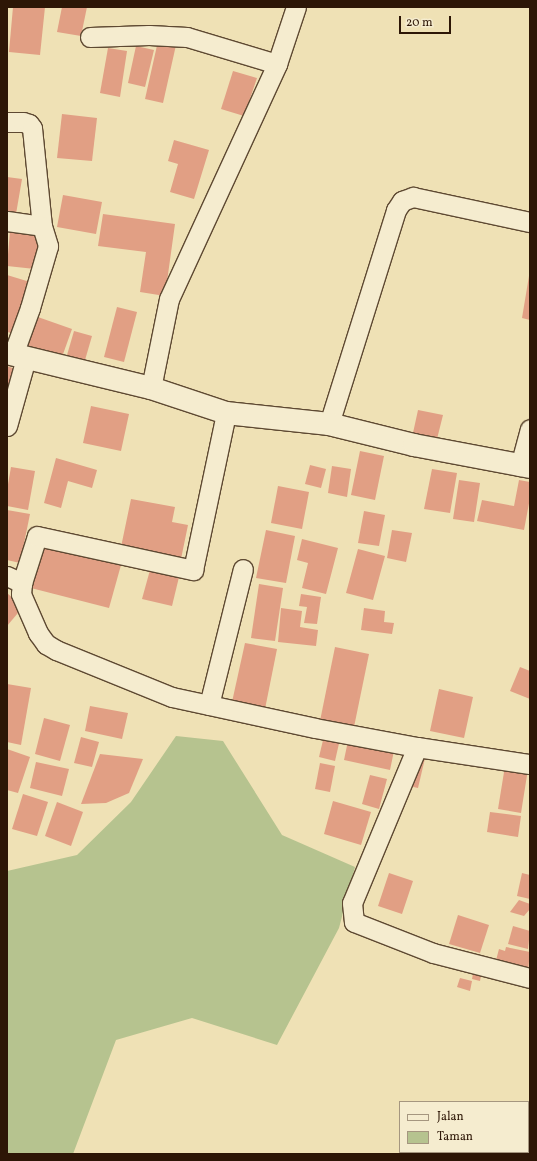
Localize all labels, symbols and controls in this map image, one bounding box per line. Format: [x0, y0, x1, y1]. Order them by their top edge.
scale bar [401, 8, 453, 34]
text: 20 m [406, 15, 433, 31]
legend [399, 1101, 529, 1153]
text: Jalan [437, 1109, 464, 1125]
text: Taman [437, 1129, 473, 1145]

